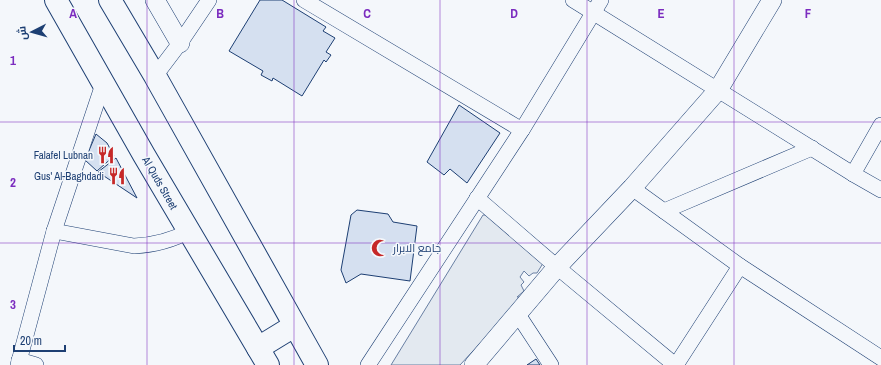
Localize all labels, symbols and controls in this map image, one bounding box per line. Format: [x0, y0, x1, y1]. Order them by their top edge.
text: A [69, 5, 77, 22]
text: B [216, 5, 224, 22]
text: C [363, 5, 371, 22]
text: D [510, 5, 518, 22]
text: E [657, 5, 665, 22]
text: F [805, 5, 812, 22]
north arrow [12, 12, 52, 52]
text: ش [14, 25, 30, 41]
text: 1 [10, 52, 16, 69]
restaurant icon: Falafel Lubnan [96, 145, 116, 165]
place label: Falafel Lubnan [34, 148, 93, 162]
street label: Al Quds Street [139, 153, 181, 212]
restaurant icon: Gus' Al-Baghdadi [107, 166, 127, 186]
place label: Gus' Al-Baghdadi [34, 169, 104, 183]
text: 2 [10, 174, 16, 191]
mosque icon: جامع الابرار [370, 238, 390, 258]
place label: جامع الابرار [392, 241, 441, 256]
text: 3 [10, 296, 16, 313]
scale bar [14, 327, 65, 353]
text: 20 m [20, 333, 42, 349]

